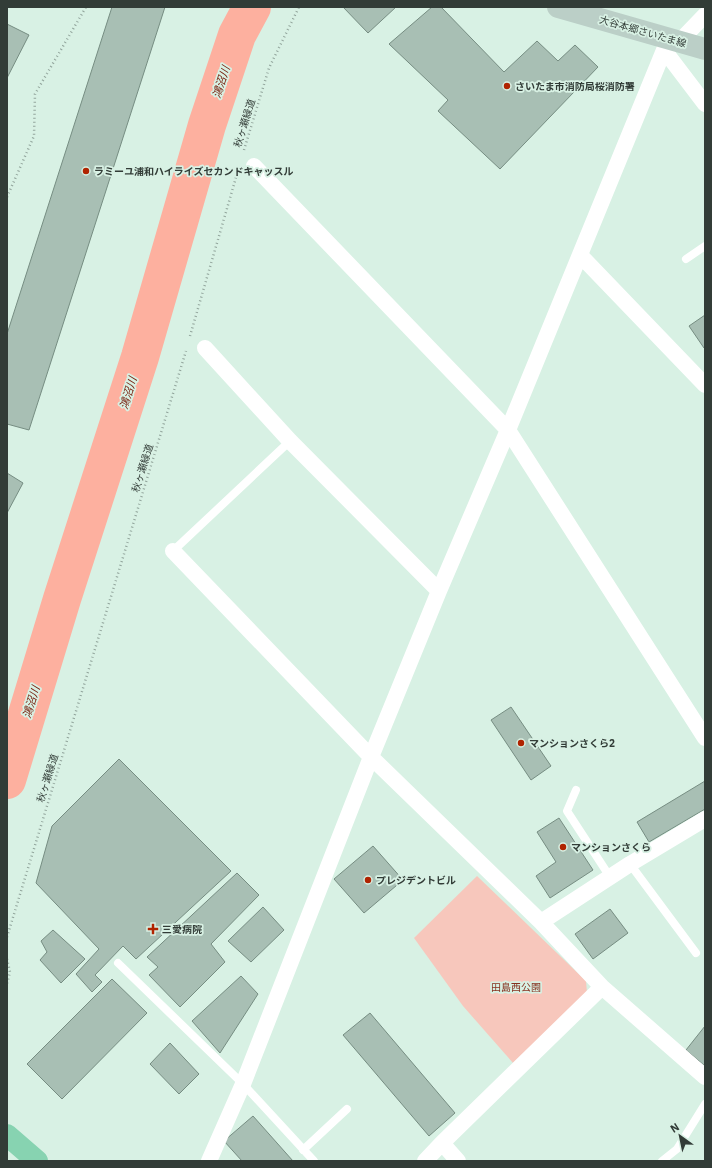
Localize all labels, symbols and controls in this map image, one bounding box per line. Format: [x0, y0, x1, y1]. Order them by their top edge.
street label: 大谷本郷さいたま線 [598, 13, 688, 50]
water label: 鴻沼川 [209, 63, 233, 100]
place label: さいたま市消防局桜消防署 [515, 80, 635, 93]
marker: さいたま市消防局桜消防署 [502, 81, 512, 91]
street label: 秋ヶ瀬緑道 [231, 97, 258, 149]
place label: ラミーユ浦和ハイライズセカンドキャッスル [94, 165, 294, 178]
marker: ラミーユ浦和ハイライズセカンドキャッスル [81, 166, 91, 176]
water label: 鴻沼川 [116, 374, 140, 411]
street label: 秋ヶ瀬緑道 [129, 442, 156, 494]
water label: 鴻沼川 [19, 683, 43, 720]
place label: マンションさくら2 [529, 737, 615, 750]
marker: マンションさくら2 [516, 738, 526, 748]
street label: 秋ヶ瀬緑道 [34, 752, 61, 804]
place label: マンションさくら [571, 841, 651, 854]
marker: マンションさくら [558, 842, 568, 852]
place label: プレジデントビル [376, 874, 456, 887]
marker: プレジデントビル [363, 875, 373, 885]
marker: 三愛病院 [147, 923, 159, 935]
place label: 三愛病院 [162, 923, 202, 936]
park label: 田島西公園 [491, 981, 541, 994]
north arrow [660, 1116, 700, 1156]
text: N [667, 1120, 682, 1136]

